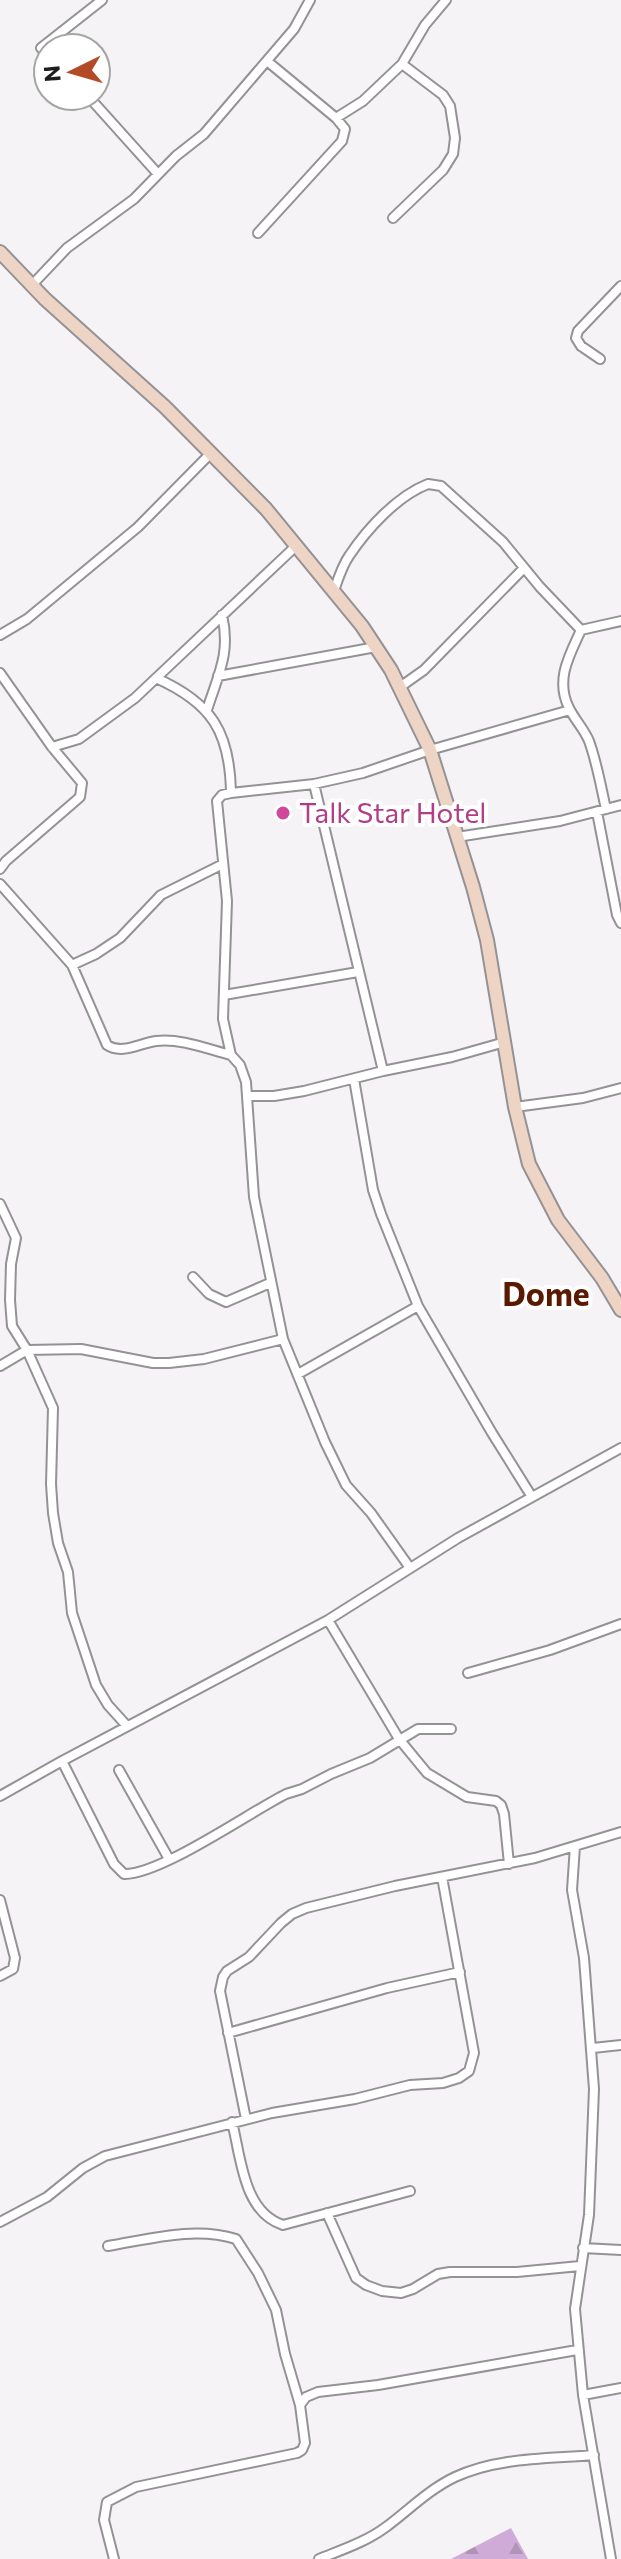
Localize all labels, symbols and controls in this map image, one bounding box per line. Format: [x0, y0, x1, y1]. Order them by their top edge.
north arrow [32, 32, 112, 112]
text: N [37, 64, 66, 83]
place label: Talk Star Hotel [299, 795, 486, 829]
marker: Talk Star Hotel [274, 804, 292, 822]
district label: Dome [502, 1273, 590, 1313]

